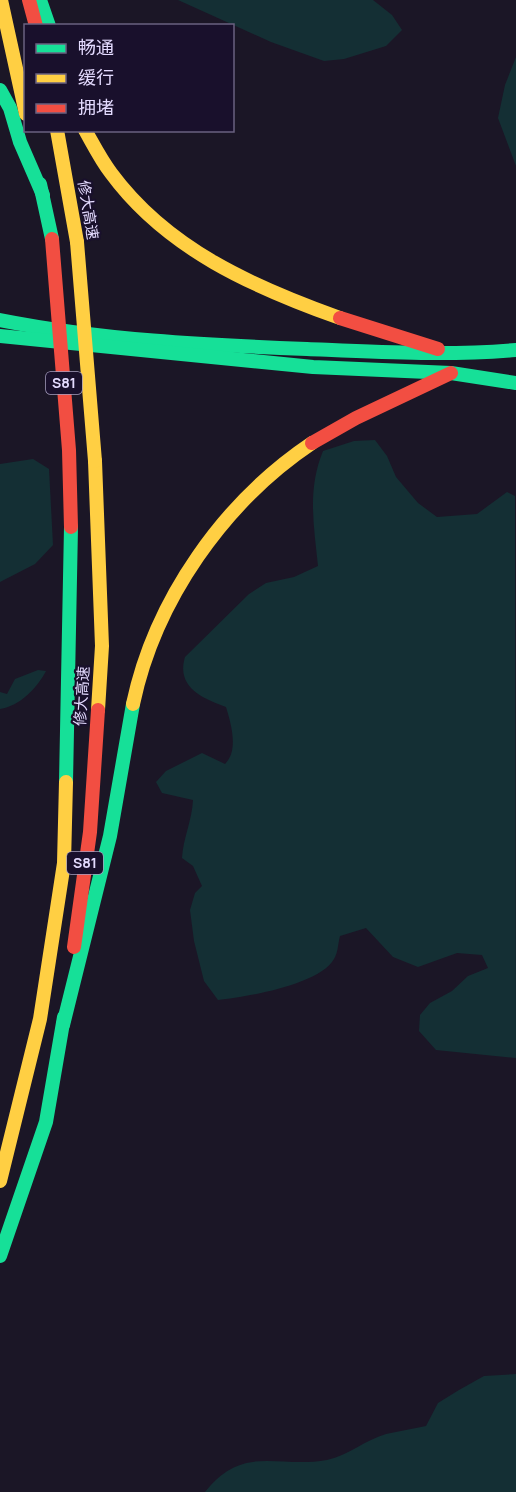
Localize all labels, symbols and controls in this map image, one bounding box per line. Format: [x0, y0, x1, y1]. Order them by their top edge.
legend [24, 24, 234, 132]
text: 畅通 [78, 35, 114, 59]
text: 缓行 [78, 65, 114, 89]
text: 拥堵 [78, 95, 114, 119]
street label: 修大高速 [73, 179, 104, 241]
road number: S81 [46, 372, 82, 394]
street label: 修大高速 [69, 665, 94, 727]
road number: S81 [67, 852, 103, 874]

